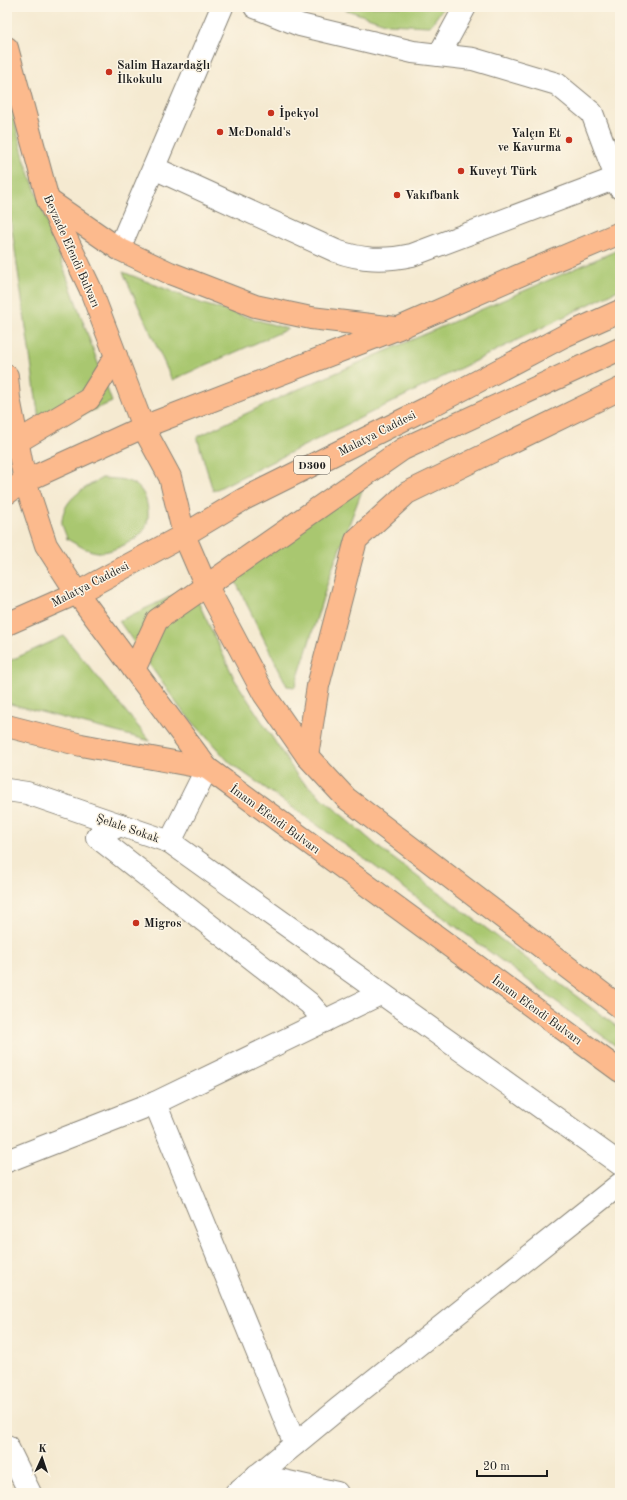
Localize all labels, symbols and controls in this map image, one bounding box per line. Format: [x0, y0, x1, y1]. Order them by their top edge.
place label: Salim Hazardağlı İlkokulu [117, 60, 210, 86]
marker: Salim Hazardağlı İlkokulu [104, 67, 114, 77]
place label: İpekyol [279, 105, 319, 120]
marker: İpekyol [266, 108, 276, 118]
marker: McDonald's [215, 127, 225, 137]
place label: McDonald's [228, 127, 291, 139]
place label: Yalçın Et ve Kavurma [498, 128, 562, 154]
marker: Yalçın Et ve Kavurma [564, 135, 574, 145]
marker: Kuveyt Türk [456, 166, 466, 176]
place label: Kuveyt Türk [469, 166, 538, 178]
marker: Vakıfbank [392, 190, 402, 200]
place label: Vakıfbank [405, 190, 460, 202]
street label: Beyzade Efendi Bulvarı [41, 193, 101, 309]
street label: Malatya Caddesi [337, 409, 418, 459]
road number: D300 [294, 456, 330, 474]
street label: Malatya Caddesi [50, 560, 131, 610]
street label: İmam Efendi Bulvarı [227, 780, 324, 856]
street label: Şelale Sokak [94, 813, 161, 845]
marker: Migros [131, 918, 141, 928]
place label: Migros [144, 918, 181, 930]
street label: İmam Efendi Bulvarı [489, 971, 586, 1047]
north arrow [22, 1438, 62, 1478]
text: K [38, 1444, 47, 1455]
scale bar [477, 1452, 547, 1478]
text: 20 m [483, 1461, 510, 1473]

